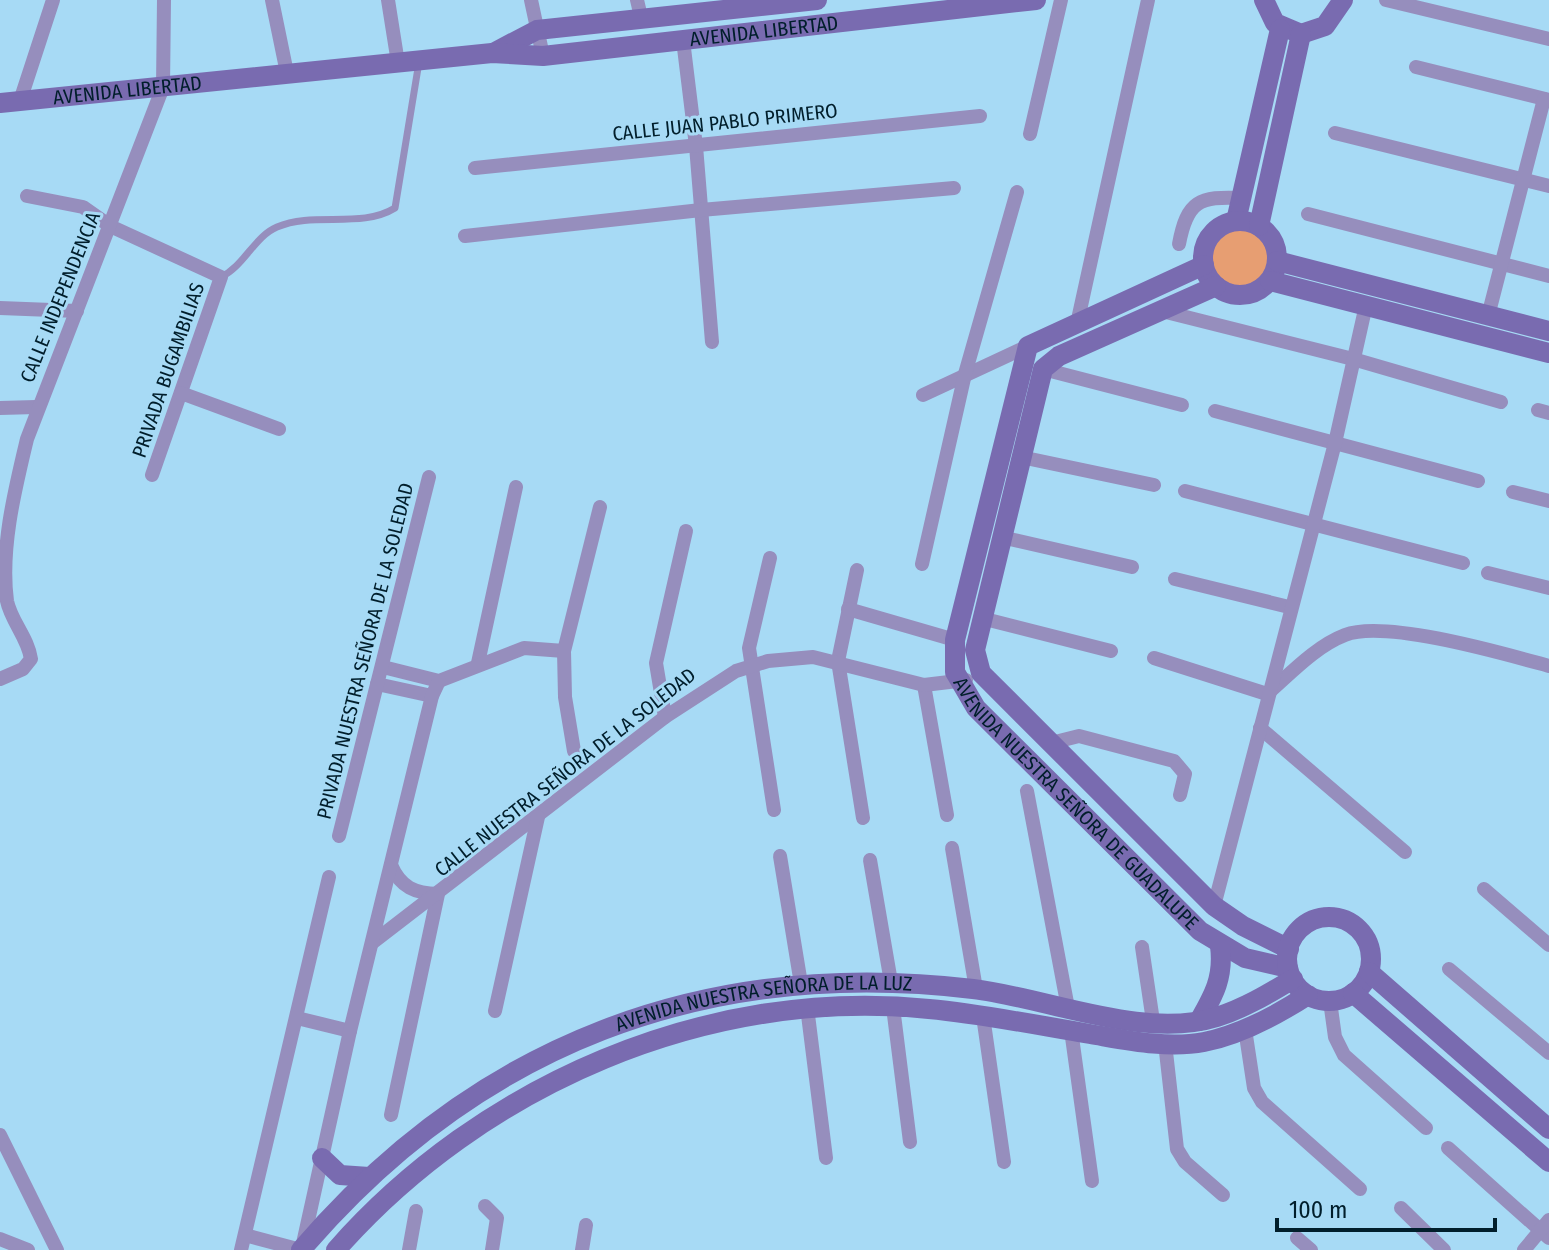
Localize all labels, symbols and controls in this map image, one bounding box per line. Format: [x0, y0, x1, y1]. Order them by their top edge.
street label: AVENIDA LIBERTAD [688, 11, 839, 51]
street label: AVENIDA LIBERTAD [52, 71, 203, 110]
street label: CALLE JUAN PABLO PRIMERO [611, 98, 839, 146]
street label: CALLE INDEPENDENCIA [15, 208, 105, 386]
street label: PRIVADA BUGAMBILIAS [127, 279, 209, 461]
street label: PRIVADA NUESTRA SEÑORA DE LA SOLEDAD [312, 480, 418, 822]
street label: CALLE NUESTRA SEÑORA DE LA SOLEDAD [430, 663, 700, 881]
street label: AVENIDA NUESTRA SEÑORA DE GUADALUPE [949, 673, 1204, 935]
street label: AVENIDA NUESTRA SEÑORA DE LA LUZ [612, 971, 913, 1036]
scale bar [1277, 1182, 1495, 1232]
text: 100 m [1289, 1196, 1347, 1224]

